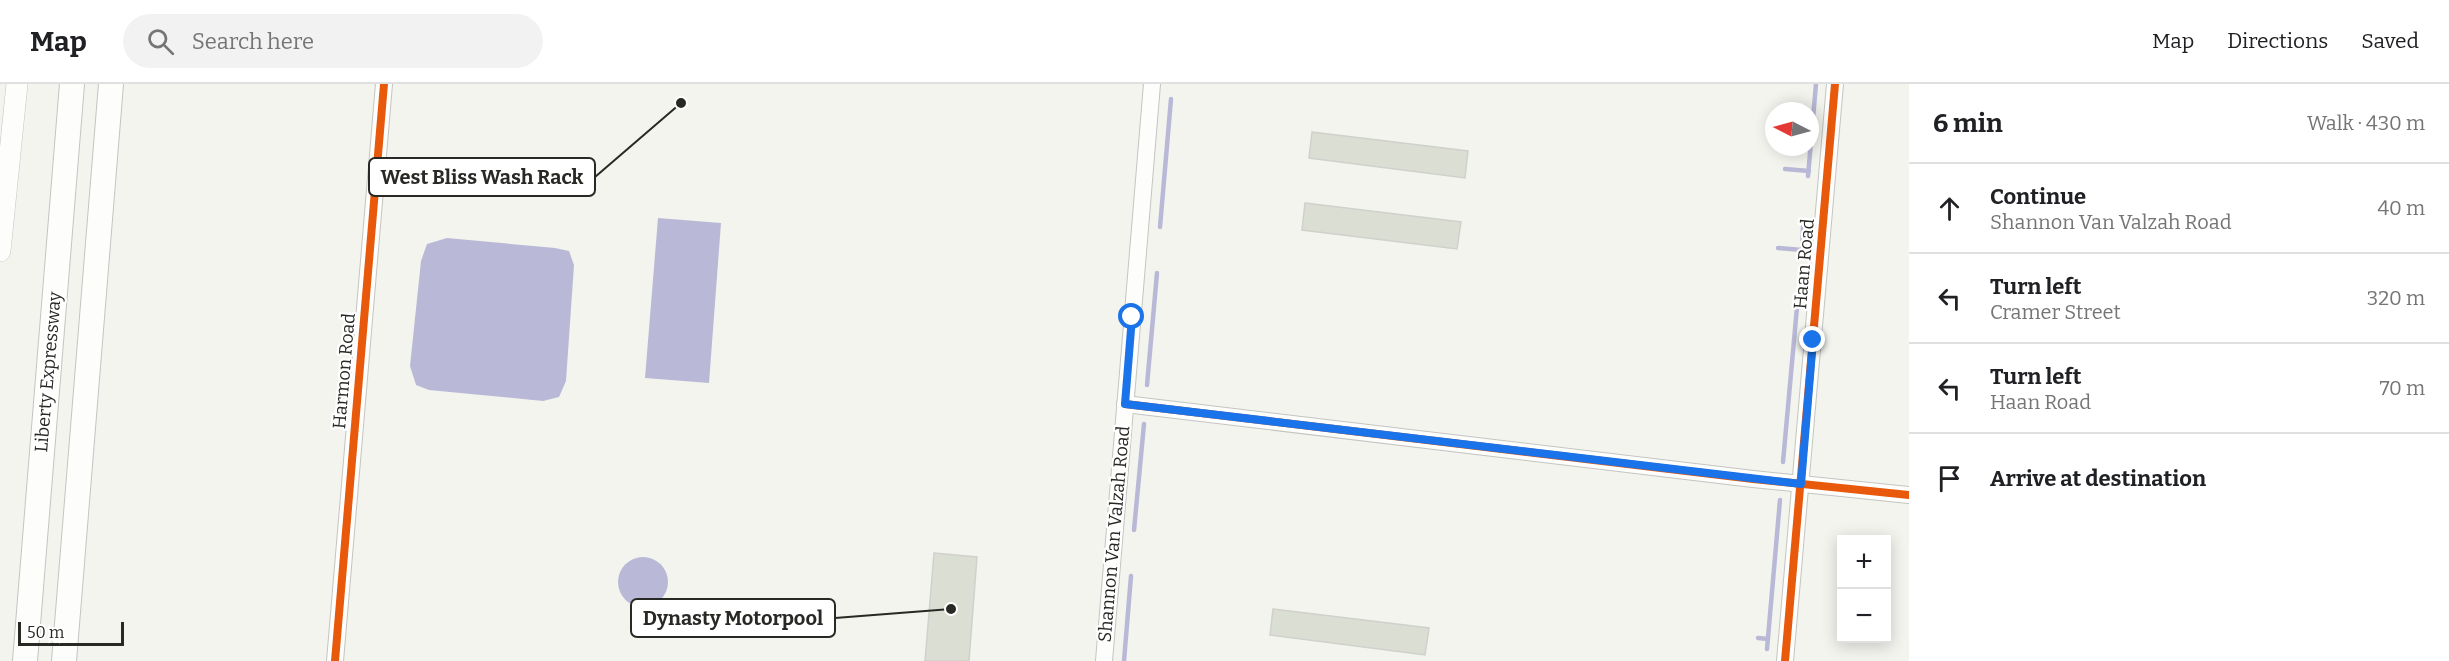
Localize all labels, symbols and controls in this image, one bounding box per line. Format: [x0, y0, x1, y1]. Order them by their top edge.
search box [123, 14, 543, 68]
text: Map [30, 25, 87, 58]
icon: search [144, 25, 177, 58]
text: Search here [192, 28, 314, 55]
text: Map [2152, 28, 2194, 54]
text: Directions [2227, 28, 2328, 54]
text: Saved [2361, 28, 2419, 54]
north arrow [1765, 102, 1819, 156]
text: 6 min [1933, 108, 2003, 139]
text: Walk · 430 m [2307, 111, 2425, 135]
callout: West Bliss Wash Rack [369, 158, 595, 196]
text: West Bliss Wash Rack [381, 165, 584, 189]
text: Continue [1990, 183, 2086, 210]
icon: ahead [1933, 192, 1966, 225]
text: 40 m [2377, 196, 2425, 220]
text: Shannon Van Valzah Road [1990, 210, 2232, 234]
street label: Haan Road [1789, 217, 1819, 310]
text: Turn left [1990, 273, 2082, 300]
icon: left [1933, 282, 1966, 315]
text: 320 m [2367, 286, 2425, 310]
street label: Liberty Expressway [30, 290, 66, 453]
text: Cramer Street [1990, 300, 2121, 324]
route start [1118, 303, 1144, 329]
street label: Harmon Road [328, 312, 360, 430]
route end [1799, 326, 1825, 352]
text: Turn left [1990, 363, 2082, 390]
icon: left [1933, 372, 1966, 405]
text: 70 m [2379, 376, 2425, 400]
text: Haan Road [1990, 390, 2091, 414]
street label: Shannon Van Valzah Road [1094, 424, 1134, 643]
icon: arrive [1933, 462, 1966, 495]
text: Arrive at destination [1990, 465, 2206, 492]
map controls [1837, 535, 1891, 643]
button: + [1837, 535, 1891, 589]
button: − [1837, 589, 1891, 643]
callout: Dynasty Motorpool [631, 599, 835, 637]
text: Dynasty Motorpool [643, 606, 823, 630]
scale bar [18, 619, 124, 646]
text: 50 m [27, 623, 64, 642]

